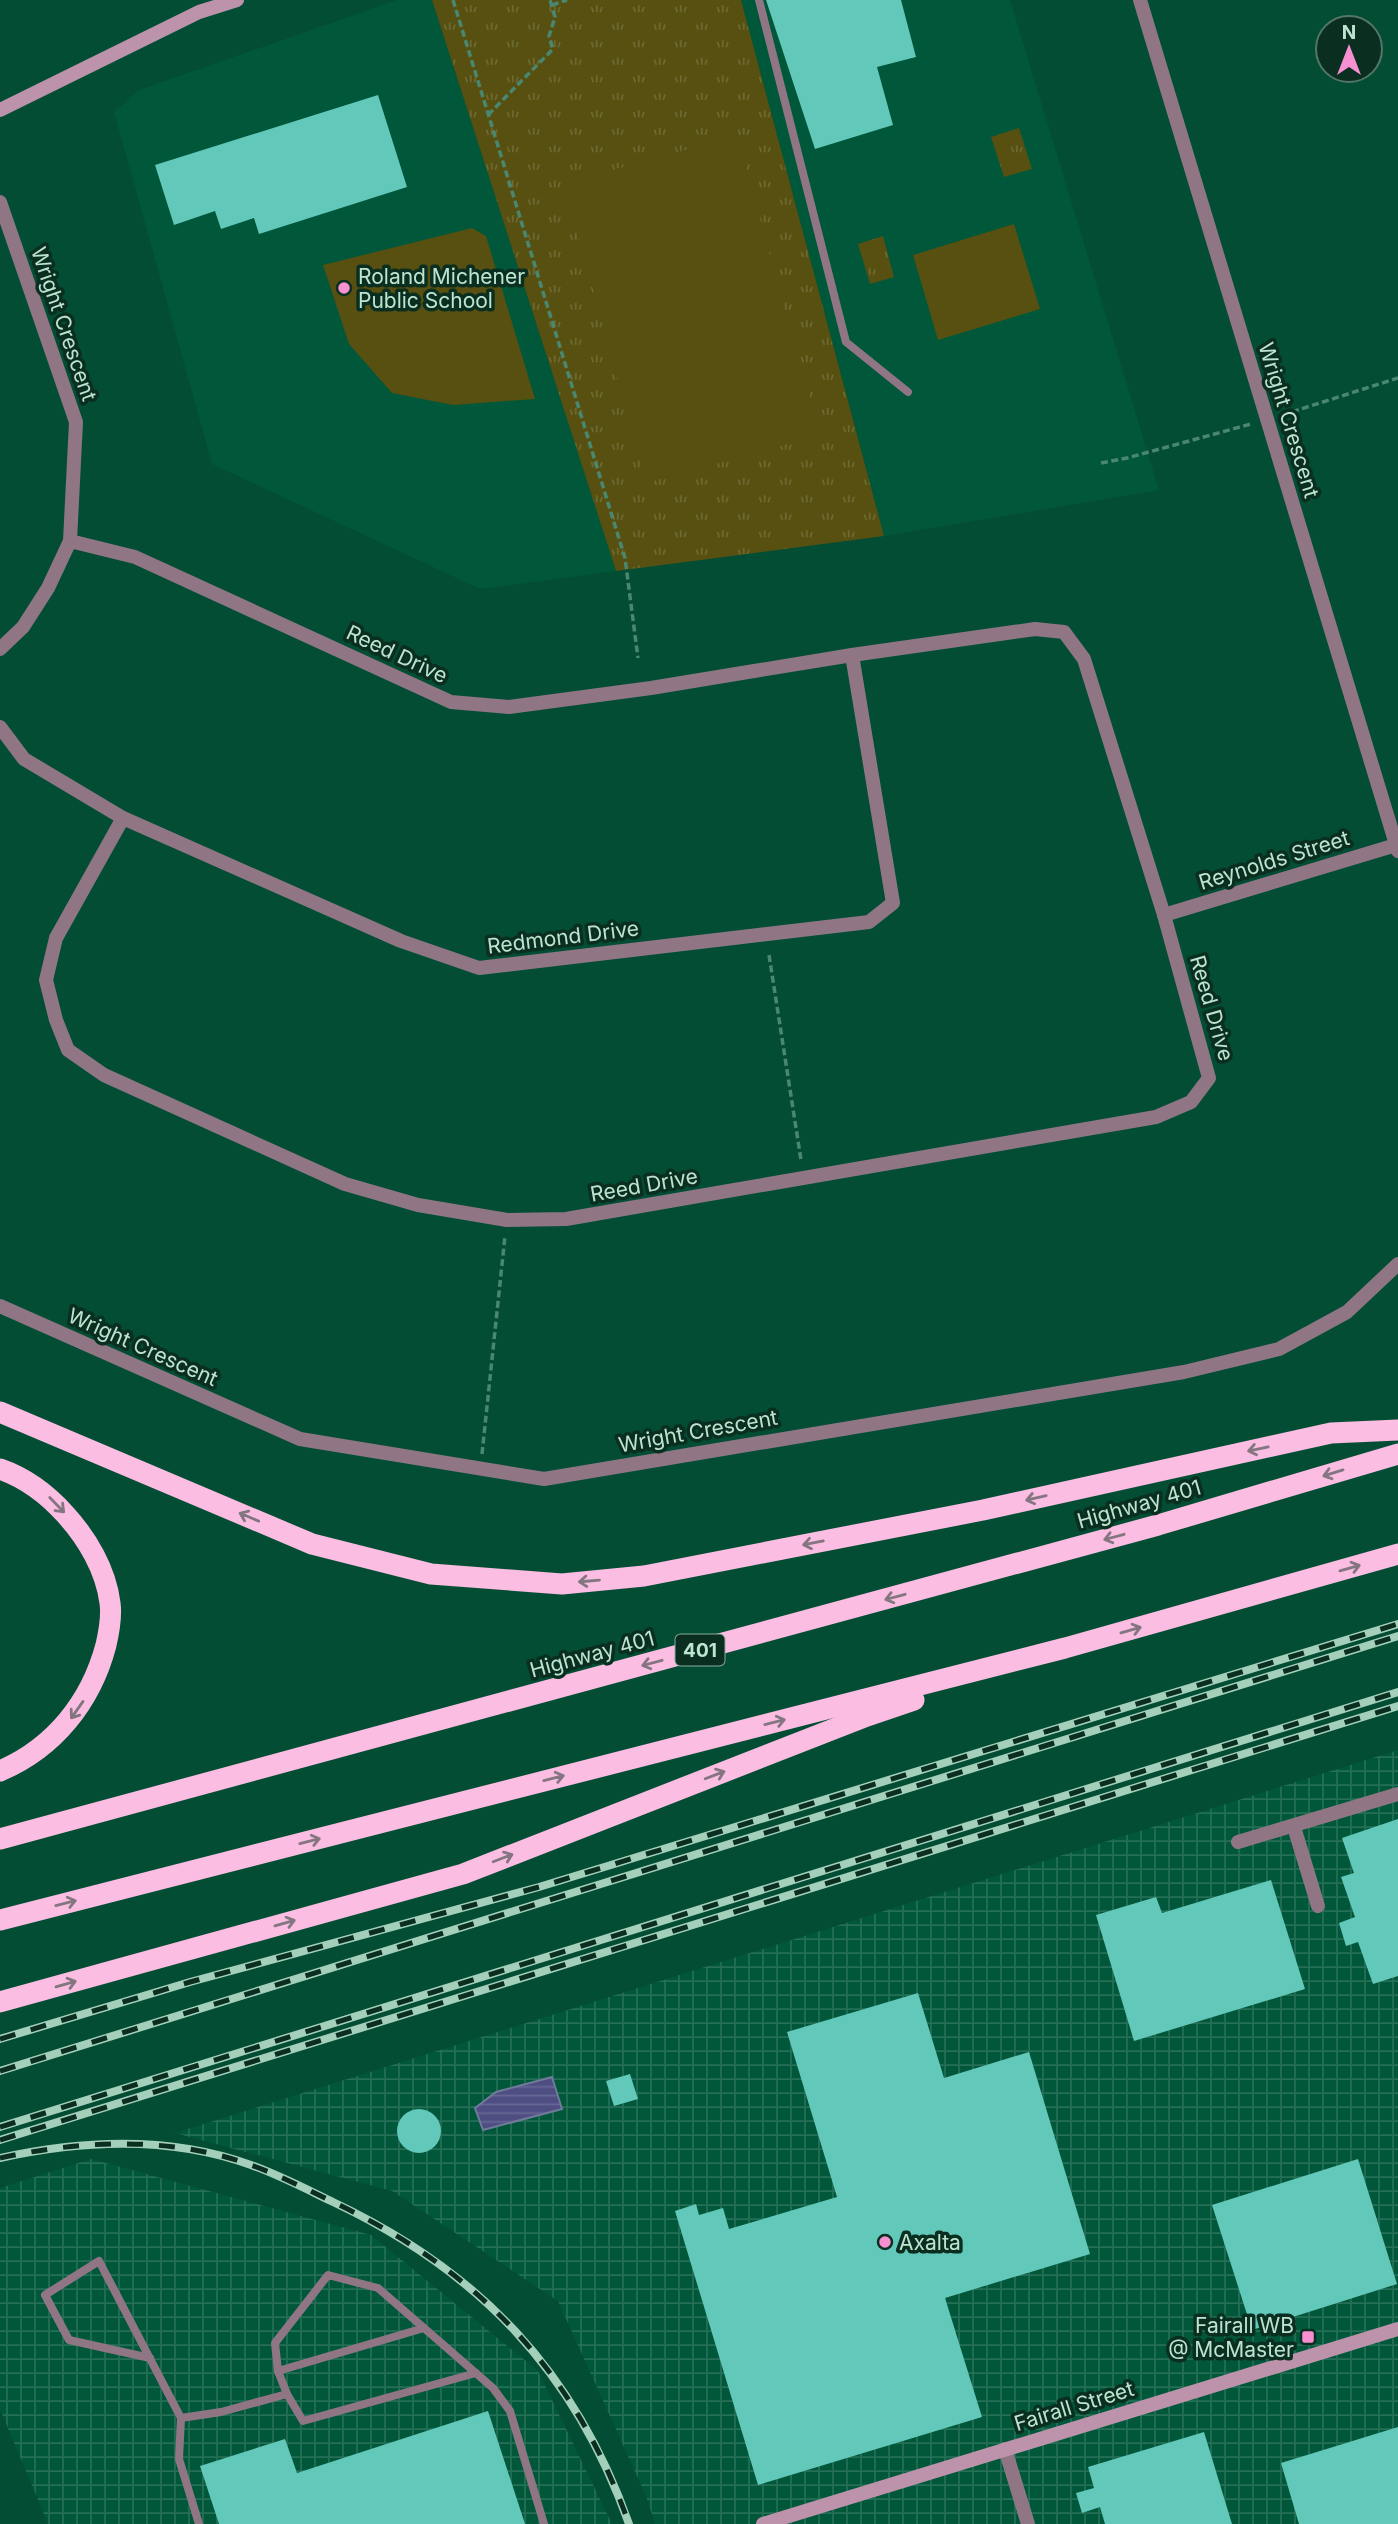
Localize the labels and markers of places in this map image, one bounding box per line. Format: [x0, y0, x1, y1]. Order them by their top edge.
place label: Roland Michener Public School [358, 264, 525, 313]
marker: Roland Michener Public School [336, 280, 352, 296]
place label: Axalta [899, 2230, 961, 2255]
marker: Axalta [877, 2234, 893, 2250]
place label: Fairall WB @ McMaster [1168, 2313, 1294, 2362]
marker: Fairall WB @ McMaster [1300, 2329, 1316, 2345]

